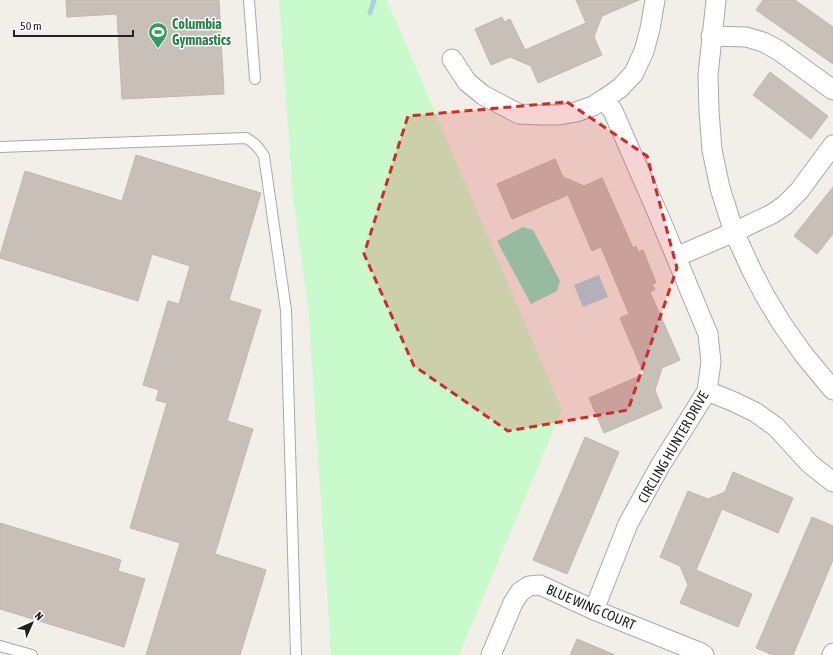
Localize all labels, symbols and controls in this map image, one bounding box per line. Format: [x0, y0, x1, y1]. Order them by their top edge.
scale bar [14, 12, 133, 38]
place label: Columbia Gymnastics [172, 16, 231, 48]
text: 50 m [20, 19, 42, 33]
sports icon: Columbia Gymnastics [147, 21, 169, 49]
street label: CIRCLING HUNTER DRIVE [634, 388, 712, 506]
street label: BLUE WING COURT [544, 581, 638, 633]
north arrow [12, 603, 52, 643]
text: N [33, 609, 46, 622]

